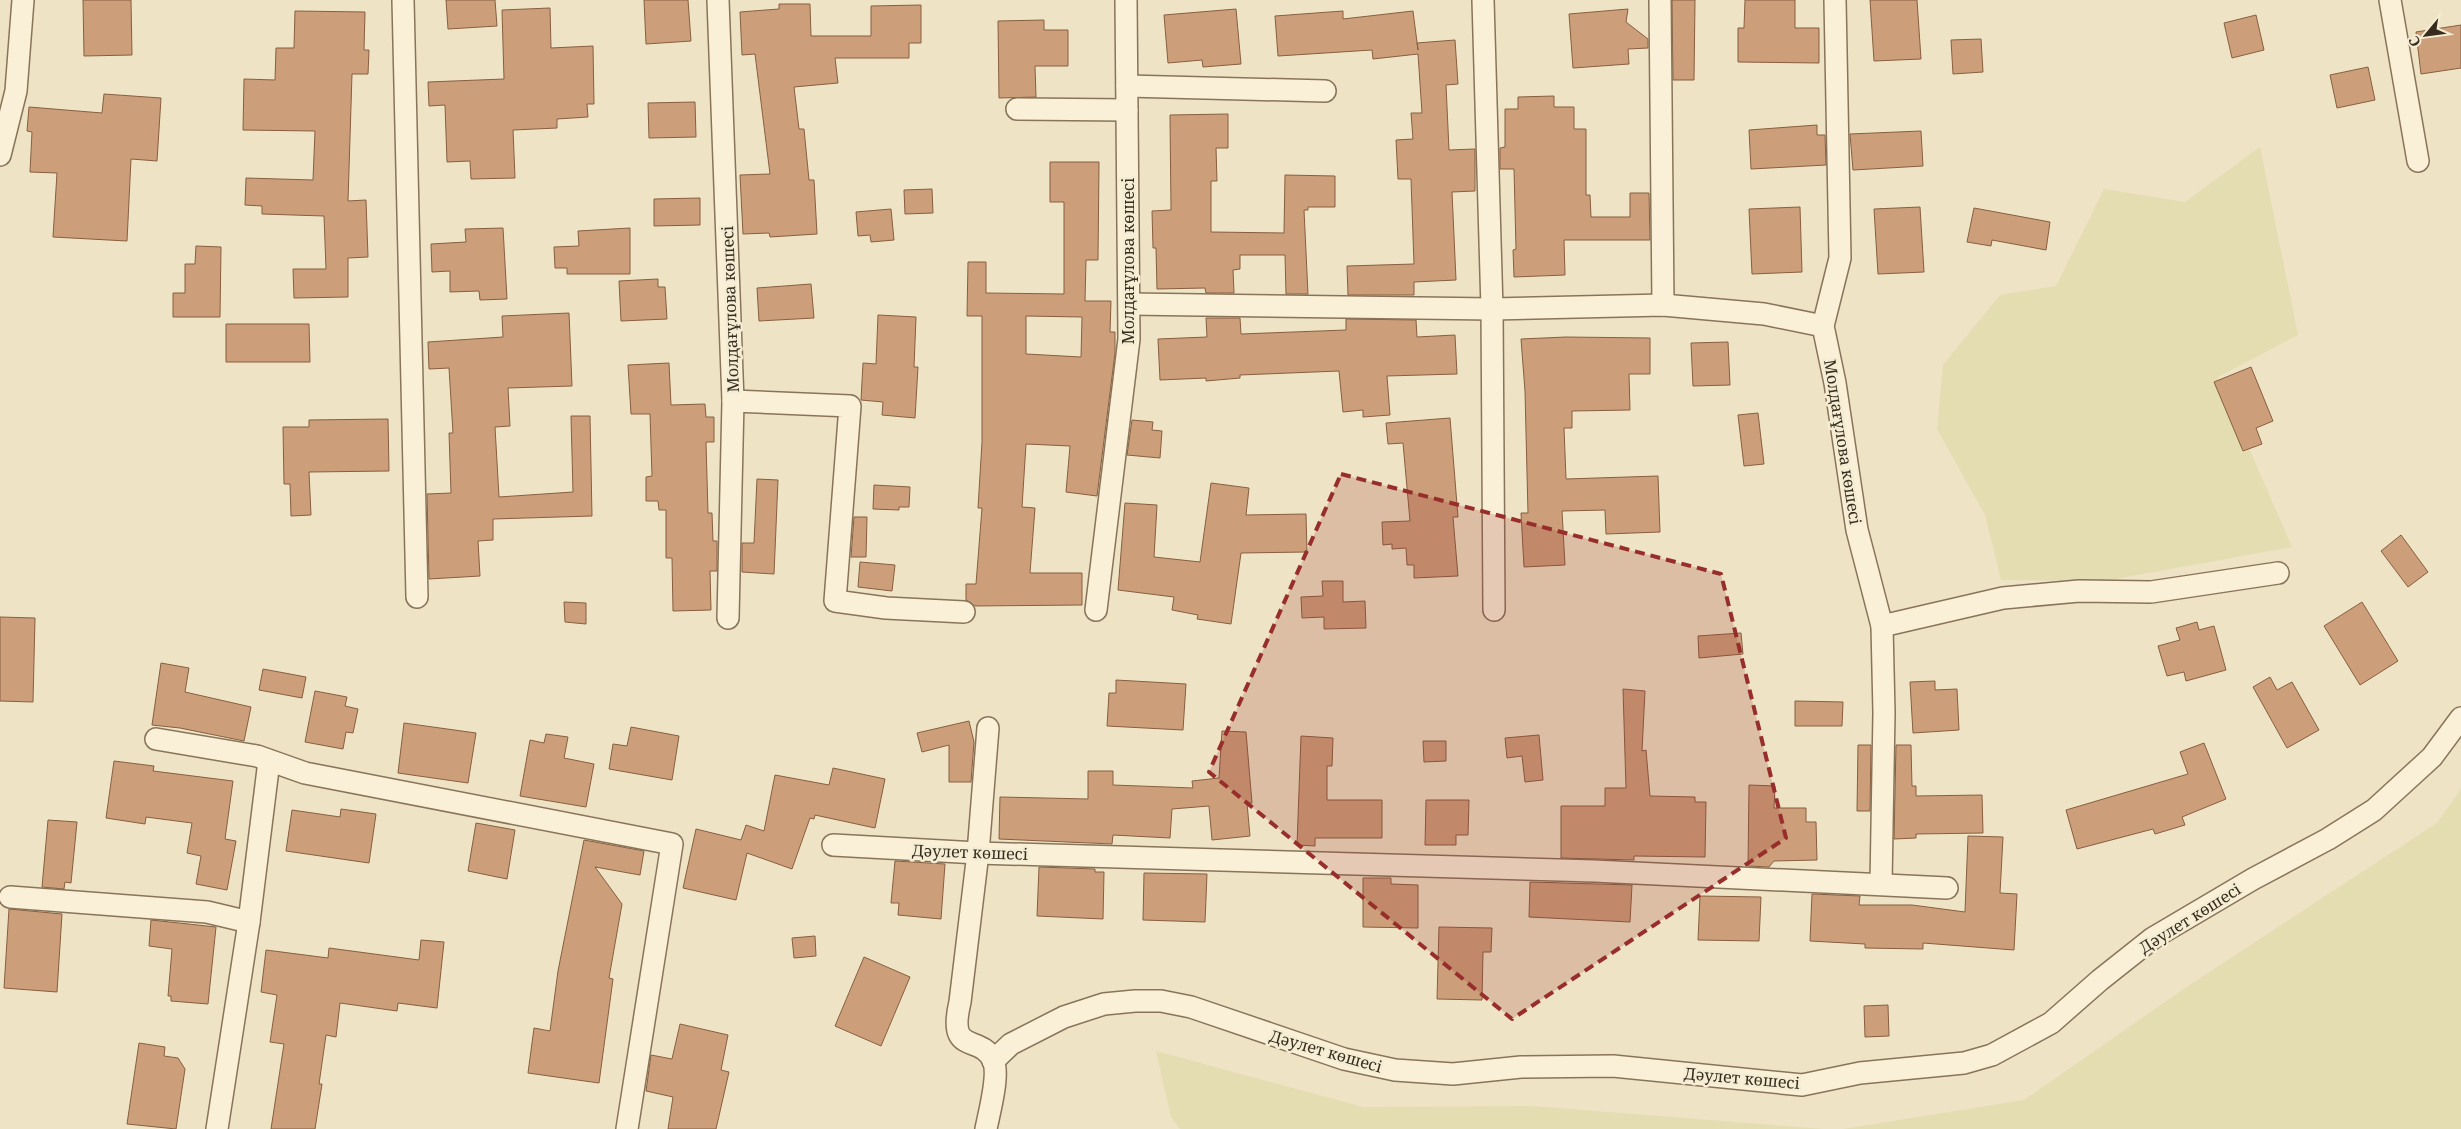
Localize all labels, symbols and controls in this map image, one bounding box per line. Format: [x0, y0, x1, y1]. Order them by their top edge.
north arrow [2401, 10, 2451, 60]
text: С [2404, 33, 2425, 50]
street label: Молдағұлова көшесі [1117, 177, 1139, 344]
street label: Молдағұлова көшесі [716, 225, 744, 393]
street label: Молдағұлова көшесі [1819, 358, 1867, 527]
street label: Дәулет көшесі [912, 839, 1029, 865]
street label: Дәулет көшесі [2135, 878, 2246, 958]
street label: Дәулет көшесі [1267, 1024, 1385, 1078]
street label: Дәулет көшесі [1683, 1062, 1801, 1094]

